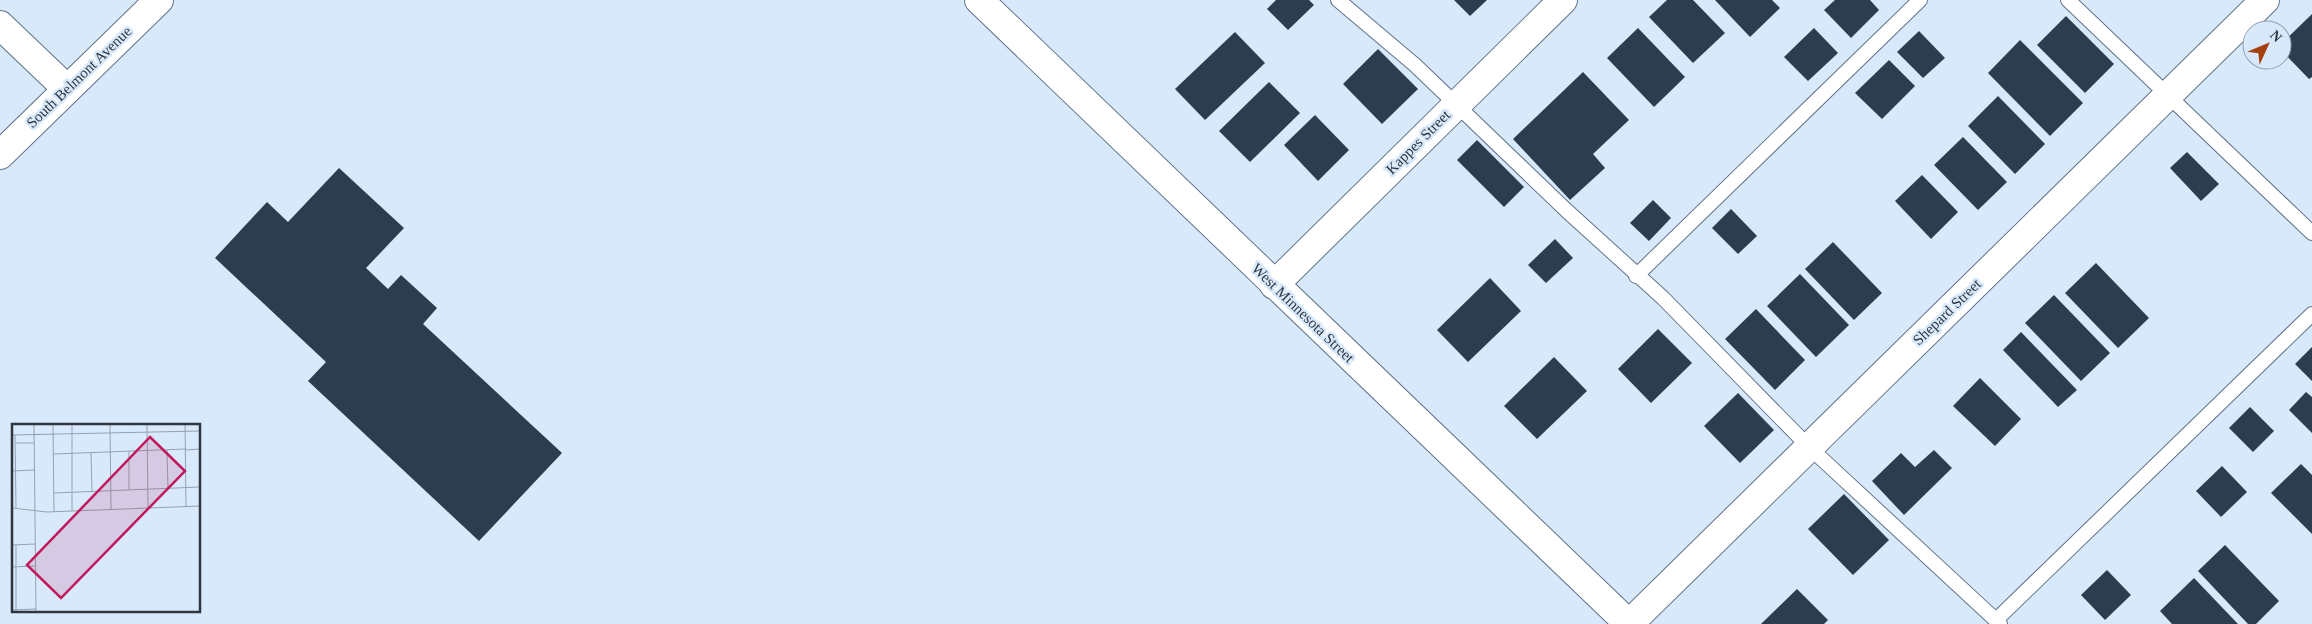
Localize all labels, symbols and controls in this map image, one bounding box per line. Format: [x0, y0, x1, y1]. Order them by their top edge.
north arrow [2242, 20, 2292, 70]
street label: South Belmont Avenue [23, 23, 135, 131]
text: N [2267, 27, 2285, 45]
street label: Kappes Street [1383, 106, 1454, 177]
street label: West Minnesota Street [1249, 260, 1358, 366]
street label: Shepard Street [1910, 275, 1985, 348]
inset map [12, 424, 200, 612]

